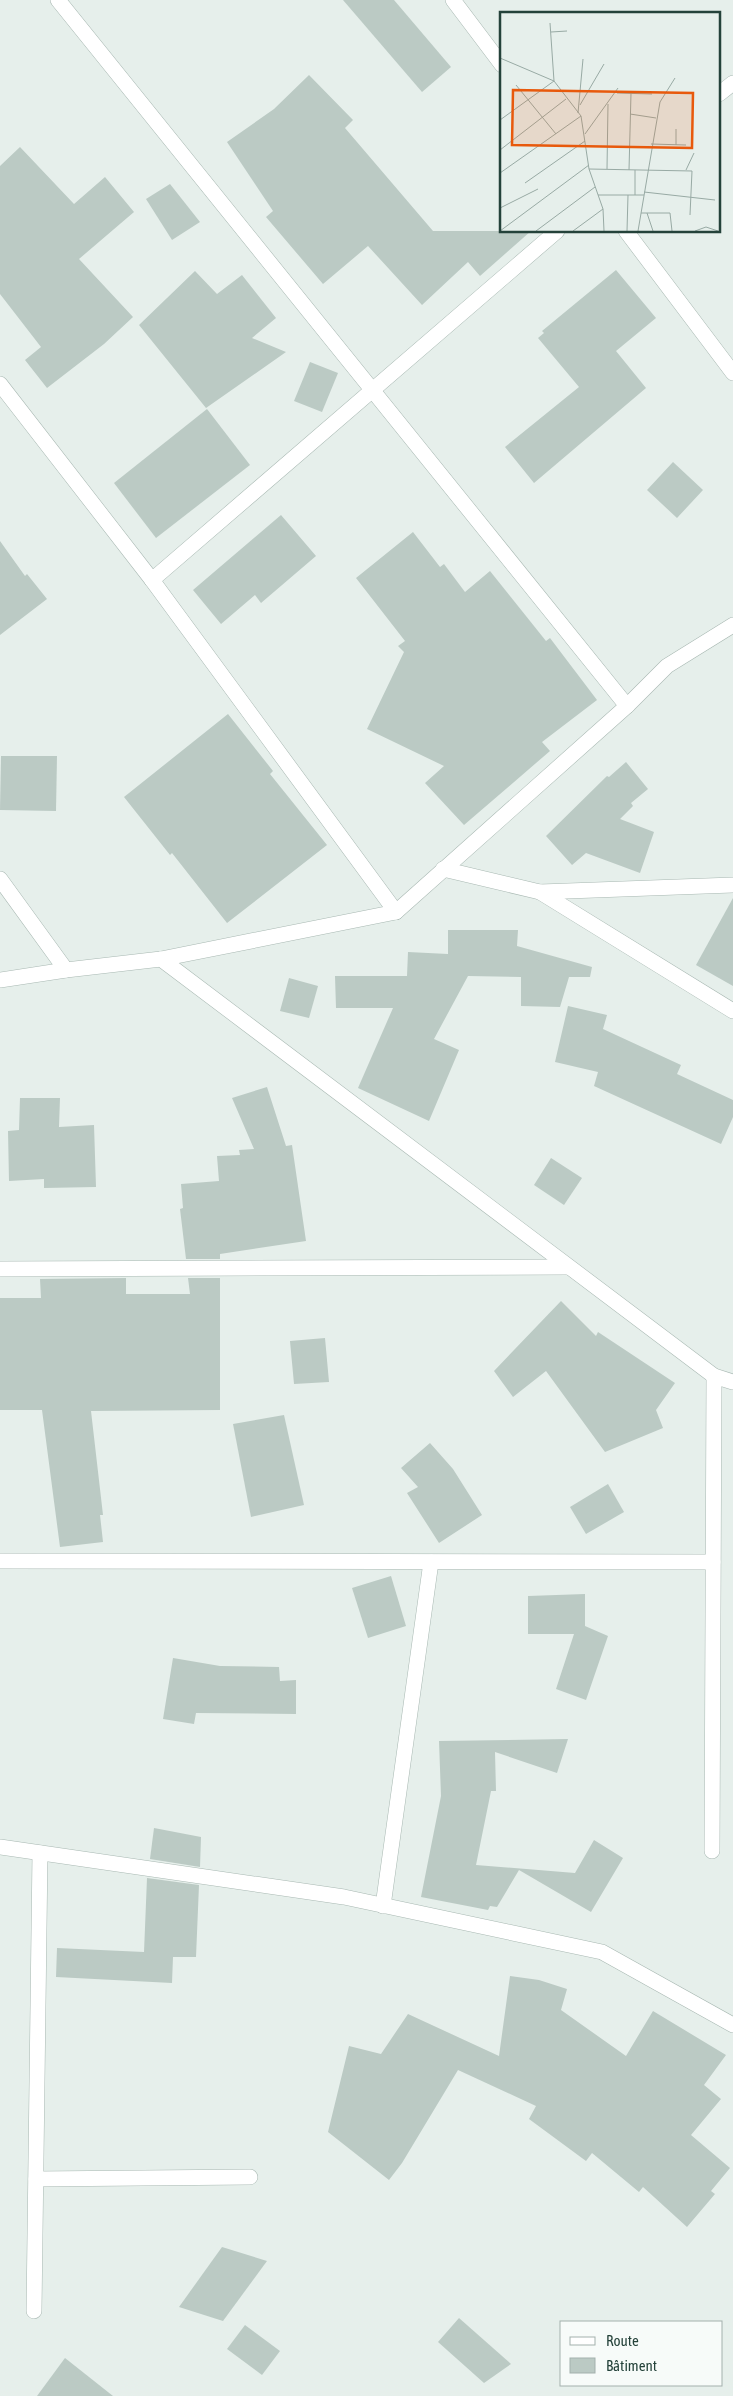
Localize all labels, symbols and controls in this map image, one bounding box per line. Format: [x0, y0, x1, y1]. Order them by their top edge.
inset map [500, 12, 720, 232]
legend [560, 2321, 723, 2386]
text: Route [606, 2332, 639, 2349]
text: Bâtiment [606, 2357, 657, 2374]

